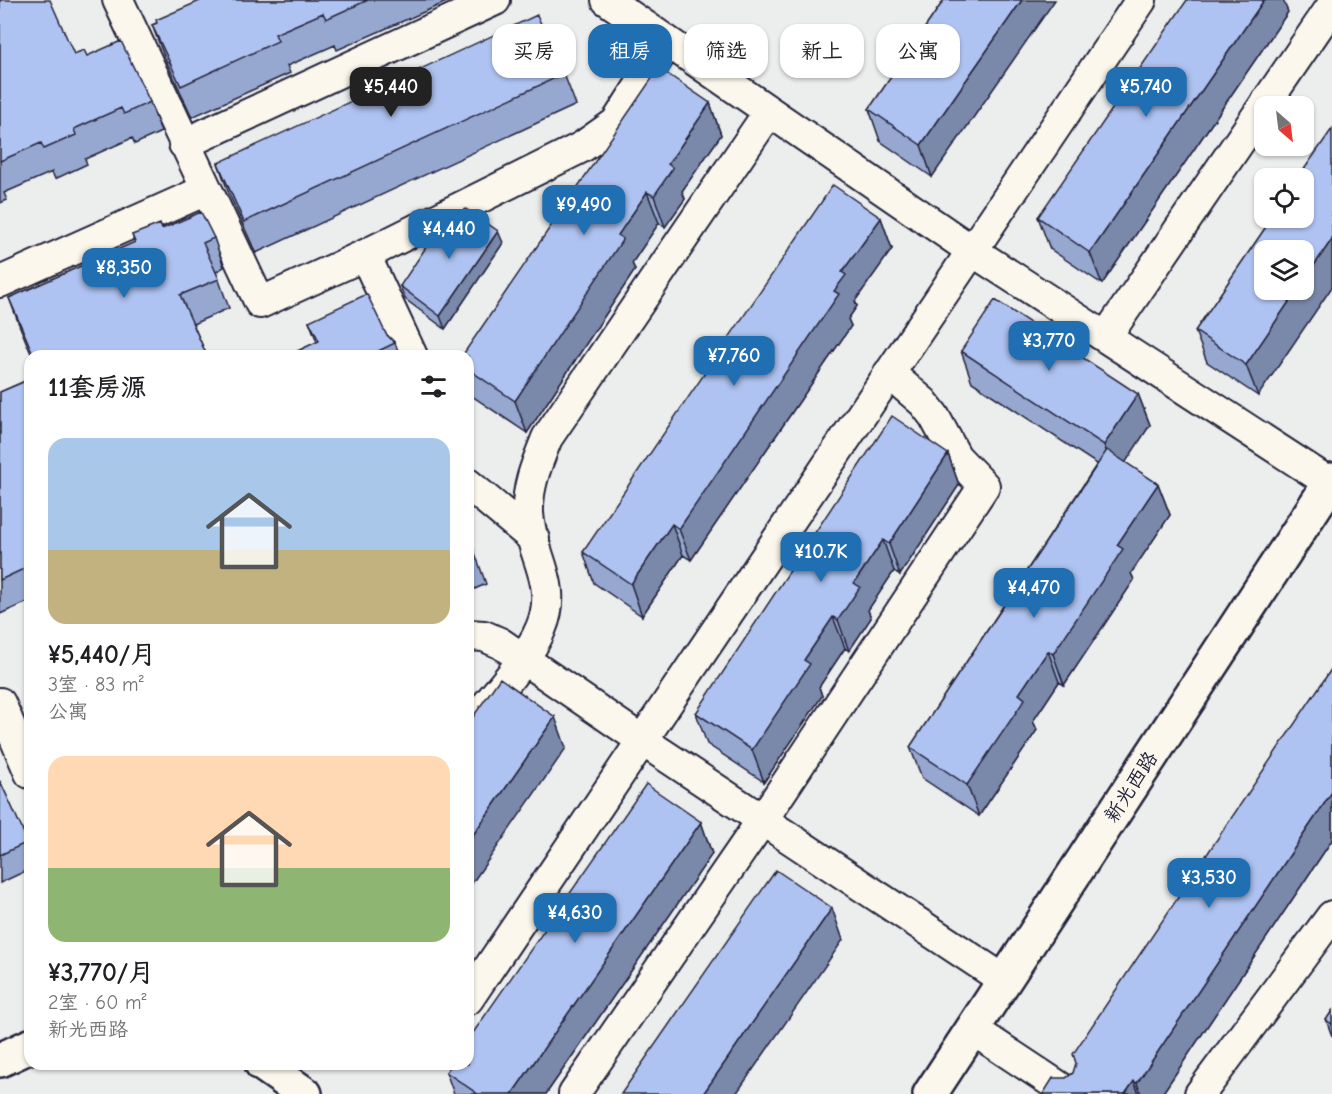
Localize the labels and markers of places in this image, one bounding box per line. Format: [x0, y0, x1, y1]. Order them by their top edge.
pin: ¥5,440 [342, 67, 440, 118]
pin: ¥5,740 [1097, 67, 1195, 118]
pin: ¥9,490 [535, 185, 633, 236]
pin: ¥4,440 [400, 209, 498, 260]
pin: ¥8,350 [75, 248, 173, 299]
pin: ¥3,770 [1000, 321, 1098, 372]
pin: ¥7,760 [685, 336, 783, 387]
pin: ¥10.7K [772, 532, 870, 583]
pin: ¥4,470 [985, 568, 1083, 619]
pin: ¥3,530 [1160, 858, 1258, 909]
pin: ¥4,630 [526, 893, 624, 944]

